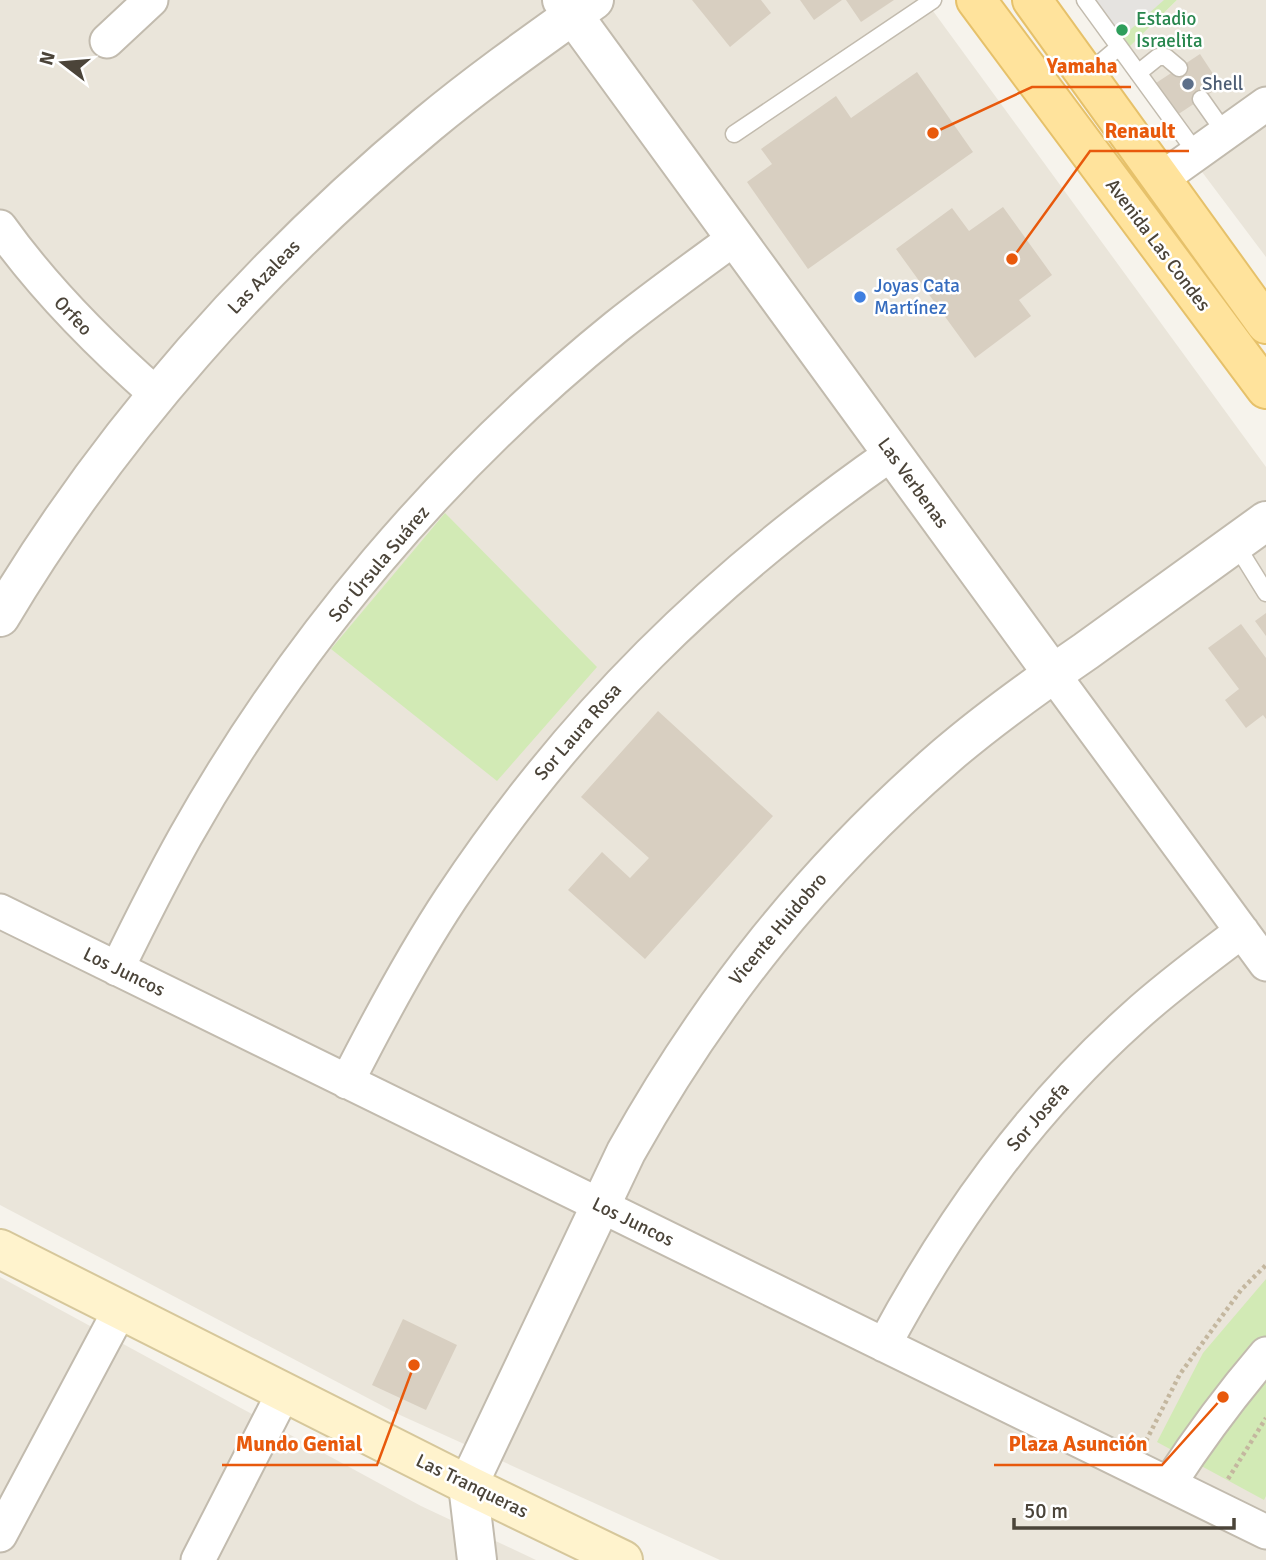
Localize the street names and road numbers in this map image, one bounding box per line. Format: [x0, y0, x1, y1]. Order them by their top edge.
street label: Avenida Las Condes [1100, 174, 1216, 316]
street label: Las Azaleas [223, 235, 305, 319]
street label: Orfeo [49, 291, 97, 341]
street label: Las Verbenas [872, 433, 954, 533]
street label: Sor Úrsula Suárez [323, 501, 435, 627]
street label: Sor Laura Rosa [529, 678, 627, 786]
street label: Vicente Huidobro [724, 868, 832, 990]
street label: Los Juncos [79, 942, 169, 1002]
street label: Sor Josefa [1001, 1077, 1075, 1157]
street label: Los Juncos [588, 1192, 678, 1252]
street label: Las Tranqueras [412, 1449, 532, 1523]

